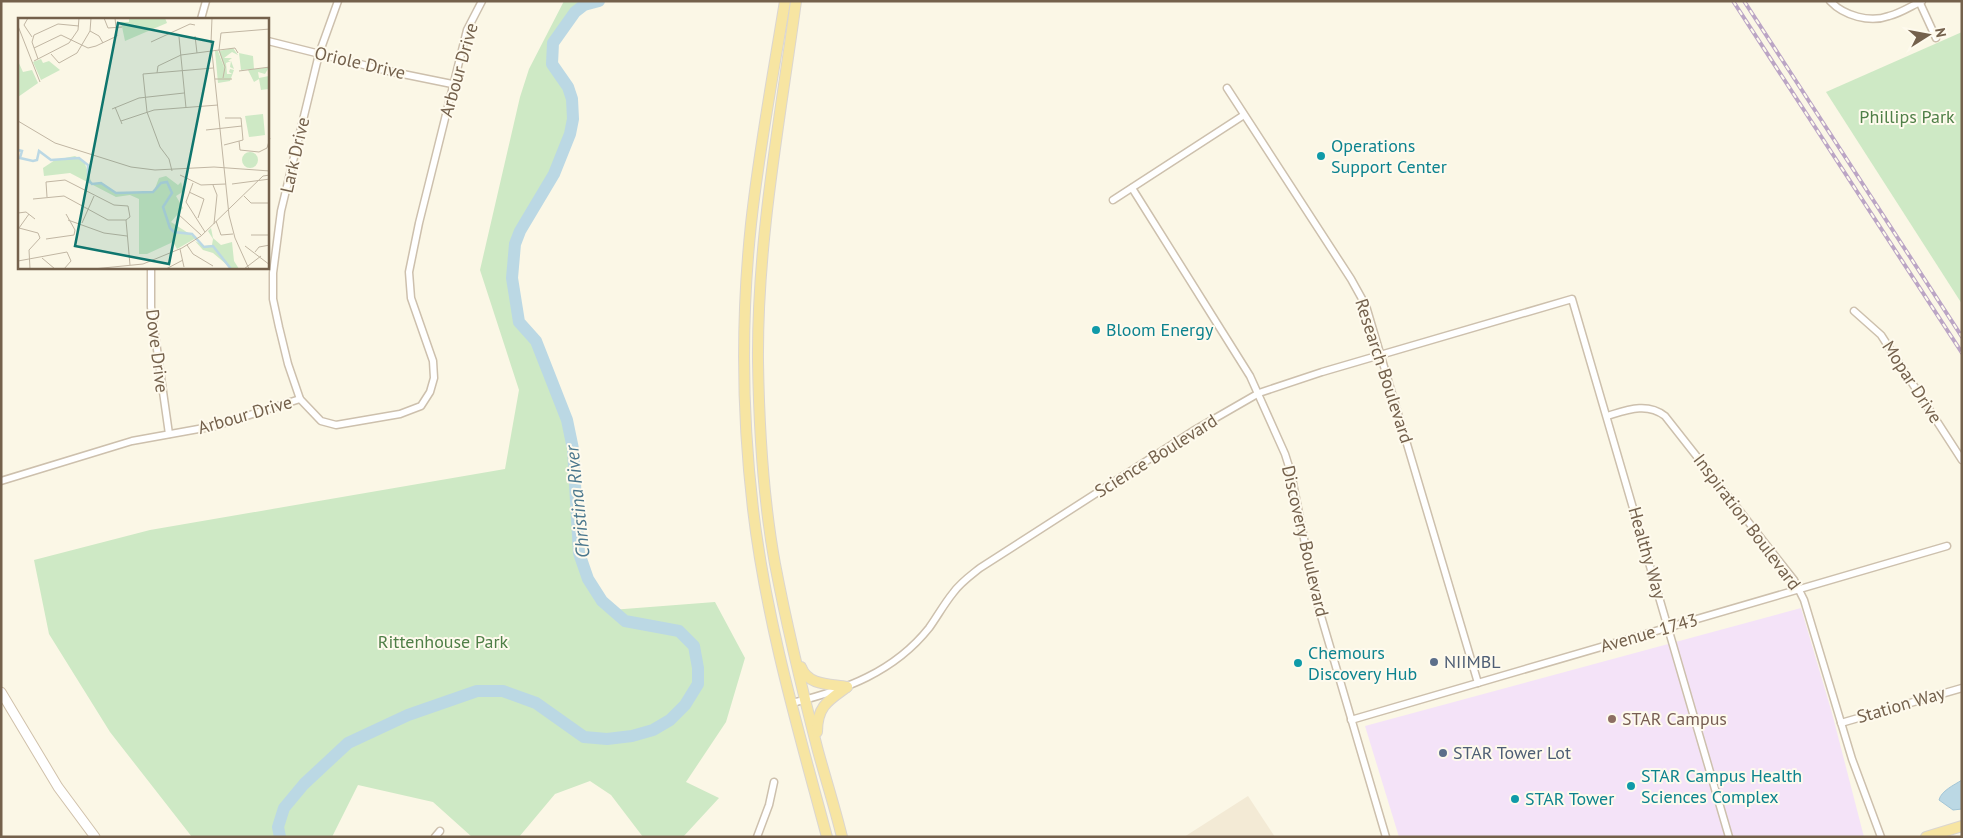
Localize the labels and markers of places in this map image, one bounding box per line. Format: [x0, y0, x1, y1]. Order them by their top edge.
place label: Operations Support Center [1331, 134, 1447, 178]
marker: Operations Support Center [1315, 150, 1327, 162]
place label: Bloom Energy [1106, 318, 1214, 341]
marker: Bloom Energy [1090, 324, 1102, 336]
place label: Chemours Discovery Hub [1308, 641, 1417, 685]
place label: NIIMBL [1444, 650, 1501, 673]
marker: NIIMBL [1428, 656, 1440, 668]
marker: Chemours Discovery Hub [1292, 657, 1304, 669]
place label: STAR Campus [1622, 707, 1727, 730]
marker: STAR Campus [1606, 713, 1618, 725]
place label: STAR Tower Lot [1453, 741, 1571, 764]
marker: STAR Tower Lot [1437, 747, 1449, 759]
place label: STAR Campus Health Sciences Complex [1641, 764, 1802, 808]
marker: STAR Campus Health Sciences Complex [1625, 780, 1637, 792]
place label: STAR Tower [1525, 787, 1614, 810]
marker: STAR Tower [1509, 793, 1521, 805]

